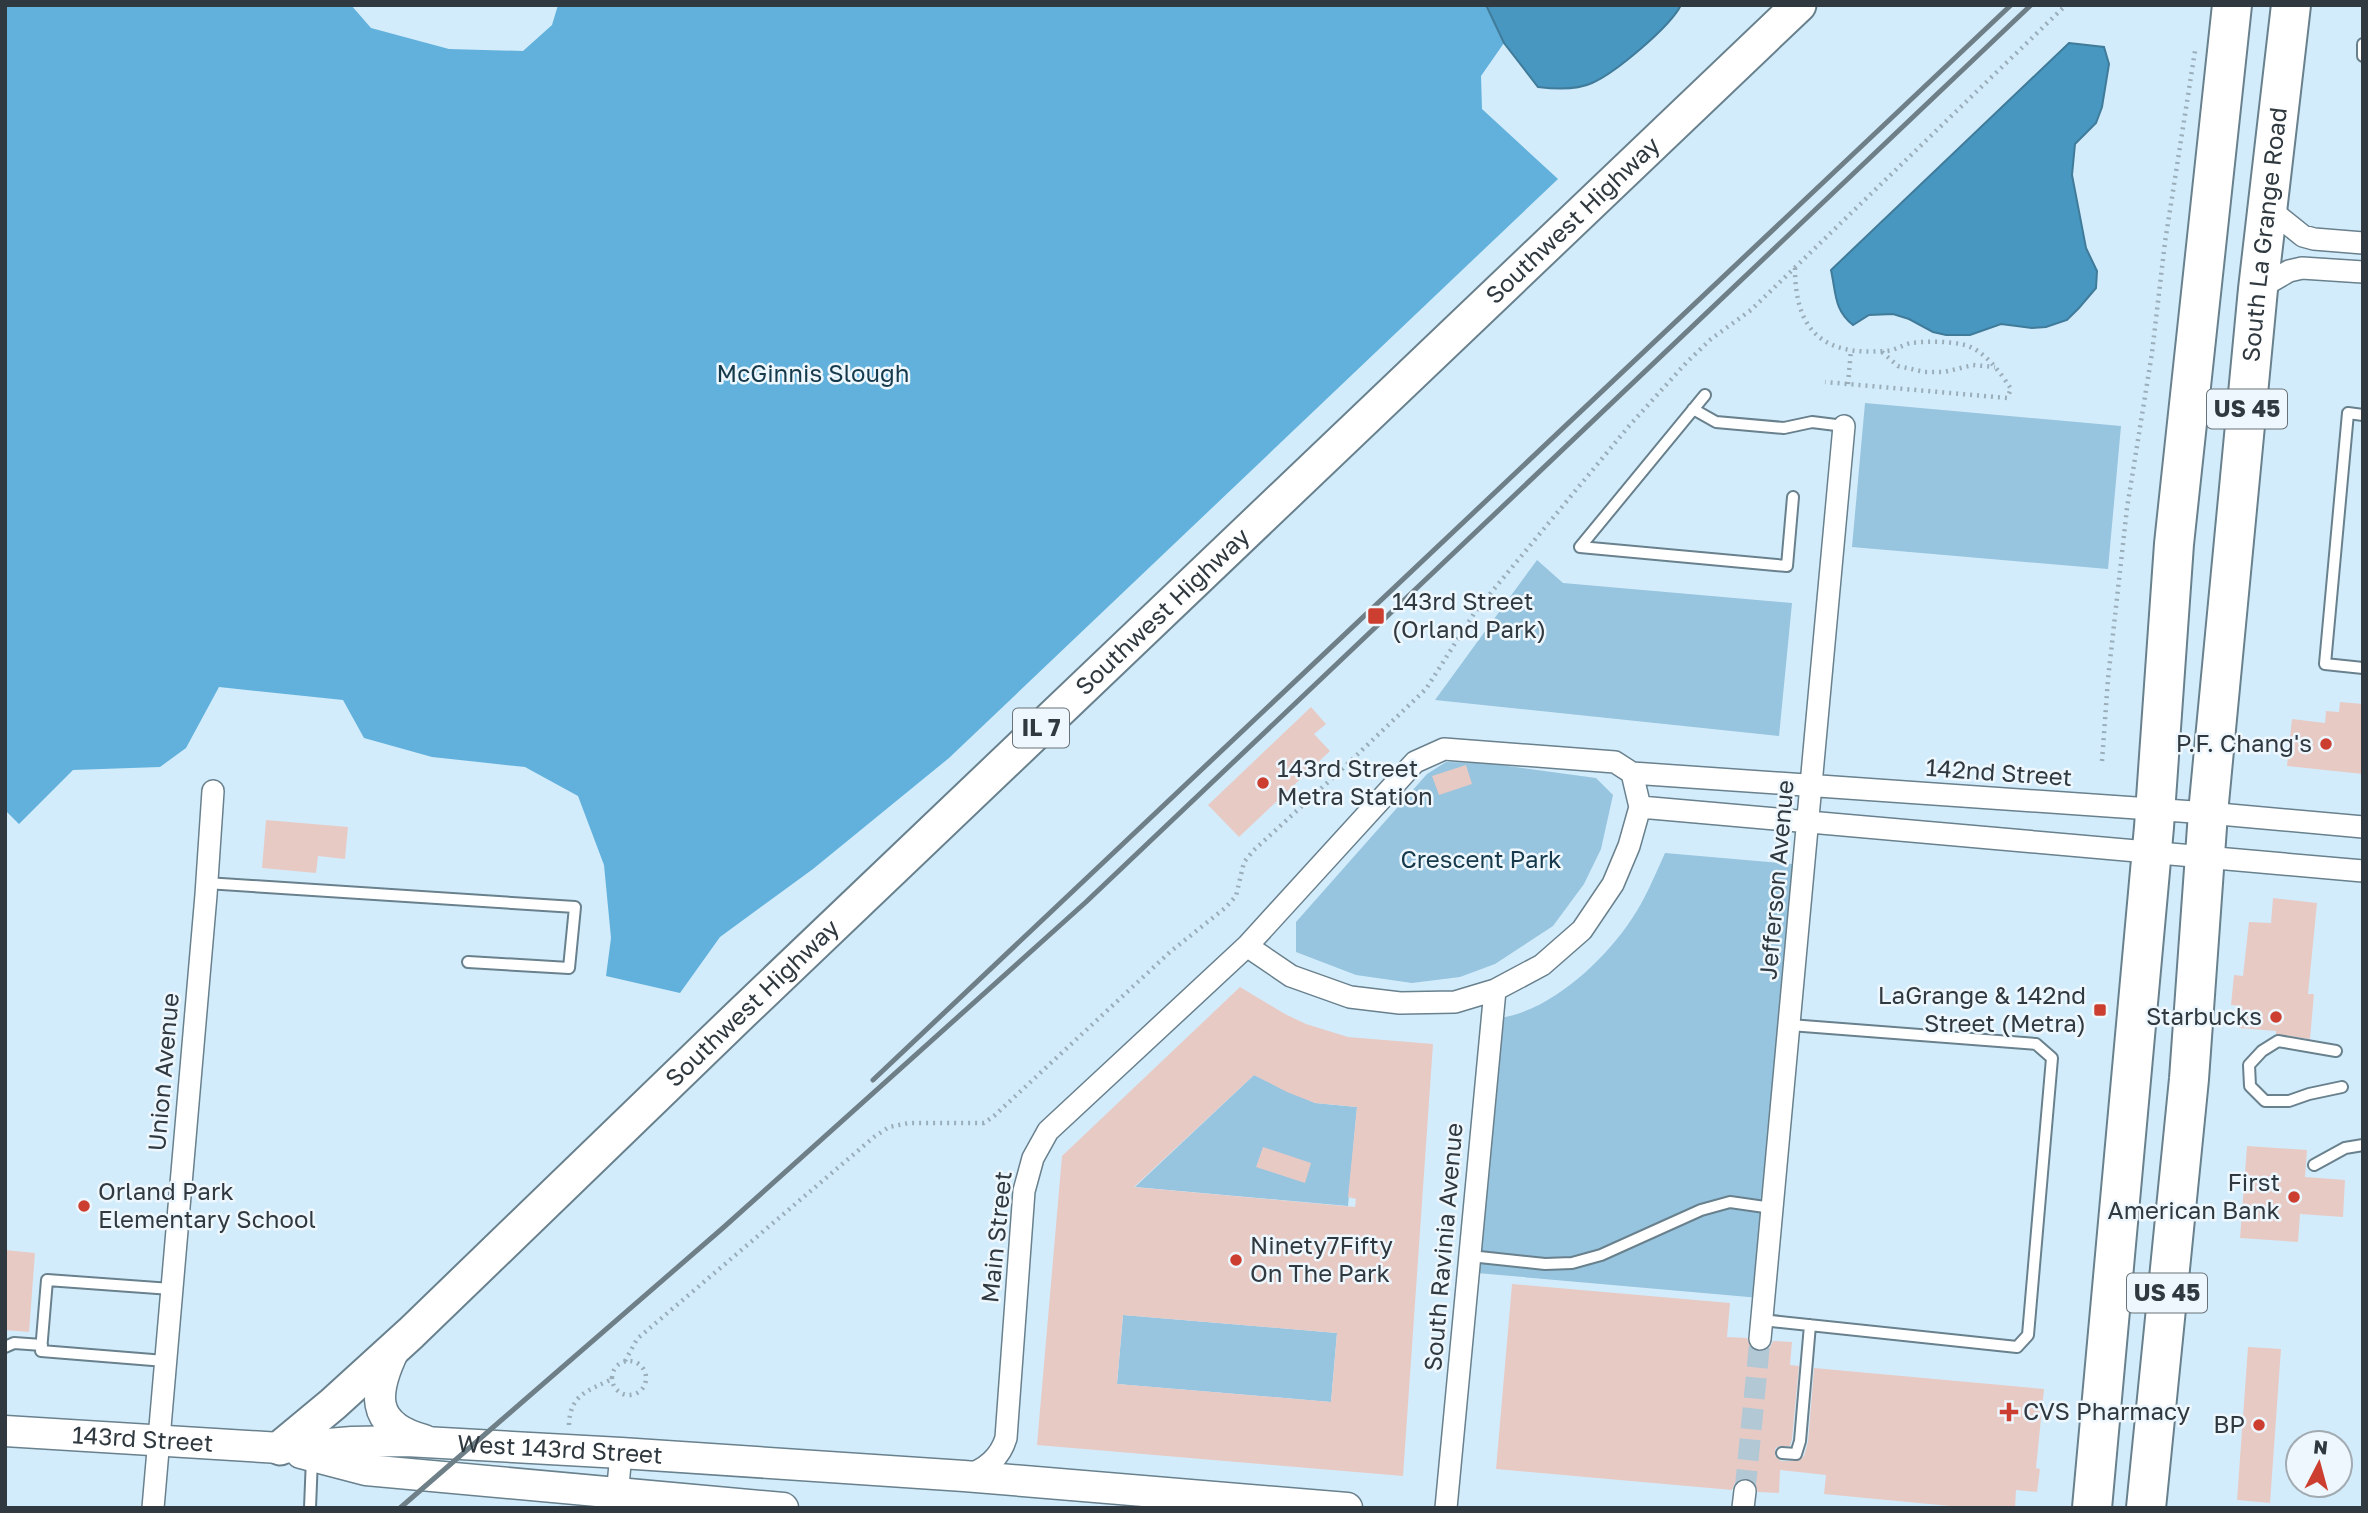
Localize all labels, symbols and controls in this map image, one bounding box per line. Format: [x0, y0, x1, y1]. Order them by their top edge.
street label: South La Grange Road [2235, 106, 2292, 363]
street label: Southwest Highway [1479, 130, 1665, 309]
park label: McGinnis Slough [717, 358, 909, 387]
road number: US 45 [2207, 390, 2287, 428]
street label: Southwest Highway [1069, 521, 1255, 700]
place label: 143rd Street (Orland Park) [1392, 586, 1546, 643]
marker: 143rd Street (Orland Park) [1366, 606, 1386, 626]
road number: IL 7 [1013, 708, 1069, 748]
place label: P.F. Chang's [2176, 728, 2312, 757]
marker: P.F. Chang's [2318, 736, 2334, 752]
street label: 142nd Street [1925, 752, 2073, 791]
place label: 143rd Street Metra Station [1277, 753, 1433, 810]
marker: 143rd Street Metra Station [1255, 775, 1271, 791]
street label: Jefferson Avenue [1752, 779, 1799, 981]
park label: Crescent Park [1400, 844, 1562, 873]
street label: Southwest Highway [659, 912, 844, 1092]
place label: LaGrange & 142nd Street (Metra) [1878, 980, 2086, 1037]
street label: Union Avenue [141, 992, 184, 1152]
place label: Starbucks [2146, 1001, 2262, 1030]
marker: LaGrange & 142nd Street (Metra) [2092, 1002, 2108, 1018]
marker: Starbucks [2268, 1009, 2284, 1025]
street label: South Ravinia Avenue [1417, 1122, 1468, 1372]
place label: First American Bank [2108, 1167, 2280, 1224]
street label: Main Street [974, 1169, 1017, 1304]
place label: Orland Park Elementary School [98, 1176, 316, 1233]
marker: First American Bank [2286, 1189, 2302, 1205]
marker: Orland Park Elementary School [76, 1198, 92, 1214]
place label: Ninety7Fifty On The Park [1250, 1230, 1393, 1287]
marker: Ninety7Fifty On The Park [1228, 1252, 1244, 1268]
road number: US 45 [2127, 1274, 2207, 1312]
place label: CVS Pharmacy [2023, 1396, 2190, 1425]
marker: CVS Pharmacy [2001, 1404, 2017, 1420]
place label: BP [2213, 1409, 2245, 1438]
marker: BP [2251, 1417, 2267, 1433]
street label: 143rd Street [71, 1419, 214, 1457]
street label: West 143rd Street [457, 1428, 664, 1469]
north arrow [2284, 1429, 2354, 1499]
text: N [2312, 1434, 2329, 1459]

